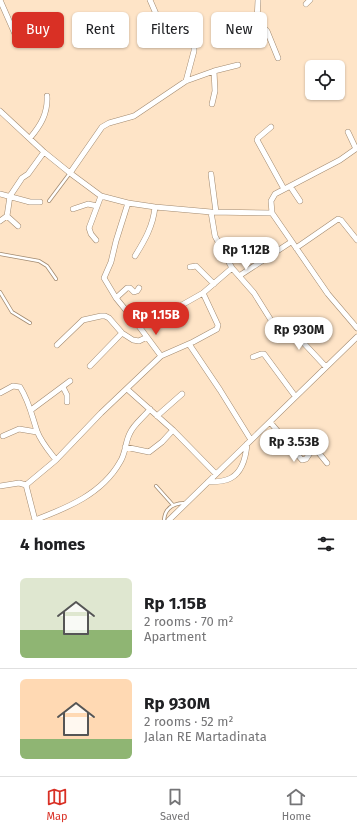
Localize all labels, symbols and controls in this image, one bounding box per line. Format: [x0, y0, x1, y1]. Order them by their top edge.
chip: Buy [12, 12, 64, 48]
chip: Rent [72, 12, 129, 48]
chip: Filters [137, 12, 203, 48]
chip: New [211, 12, 267, 48]
map controls [305, 60, 345, 100]
button: locate [305, 60, 345, 100]
pin: Rp 1.12B [205, 237, 287, 271]
text: Rp 1.12B [222, 242, 270, 257]
pin: Rp 1.15B [115, 302, 197, 336]
text: Rp 1.15B [132, 307, 180, 322]
pin: Rp 930M [262, 317, 336, 351]
text: Rp 930M [274, 322, 324, 337]
pin: Rp 3.53B [253, 429, 335, 463]
text: Rp 3.53B [269, 434, 319, 449]
icon: filters [315, 533, 337, 555]
text: 4 homes [20, 534, 85, 555]
text: Rp 1.15B [144, 593, 206, 614]
icon: home [52, 594, 100, 642]
text: 2 rooms · 70 m² [144, 614, 234, 629]
text: Apartment [144, 629, 206, 644]
text: Rp 930M [144, 693, 210, 714]
icon: home [52, 695, 100, 743]
text: 2 rooms · 52 m² [144, 714, 233, 729]
text: Jalan RE Martadinata [144, 729, 267, 744]
tab: Map [46, 786, 68, 823]
tab: Saved [160, 786, 190, 823]
tab: Home [282, 786, 311, 823]

